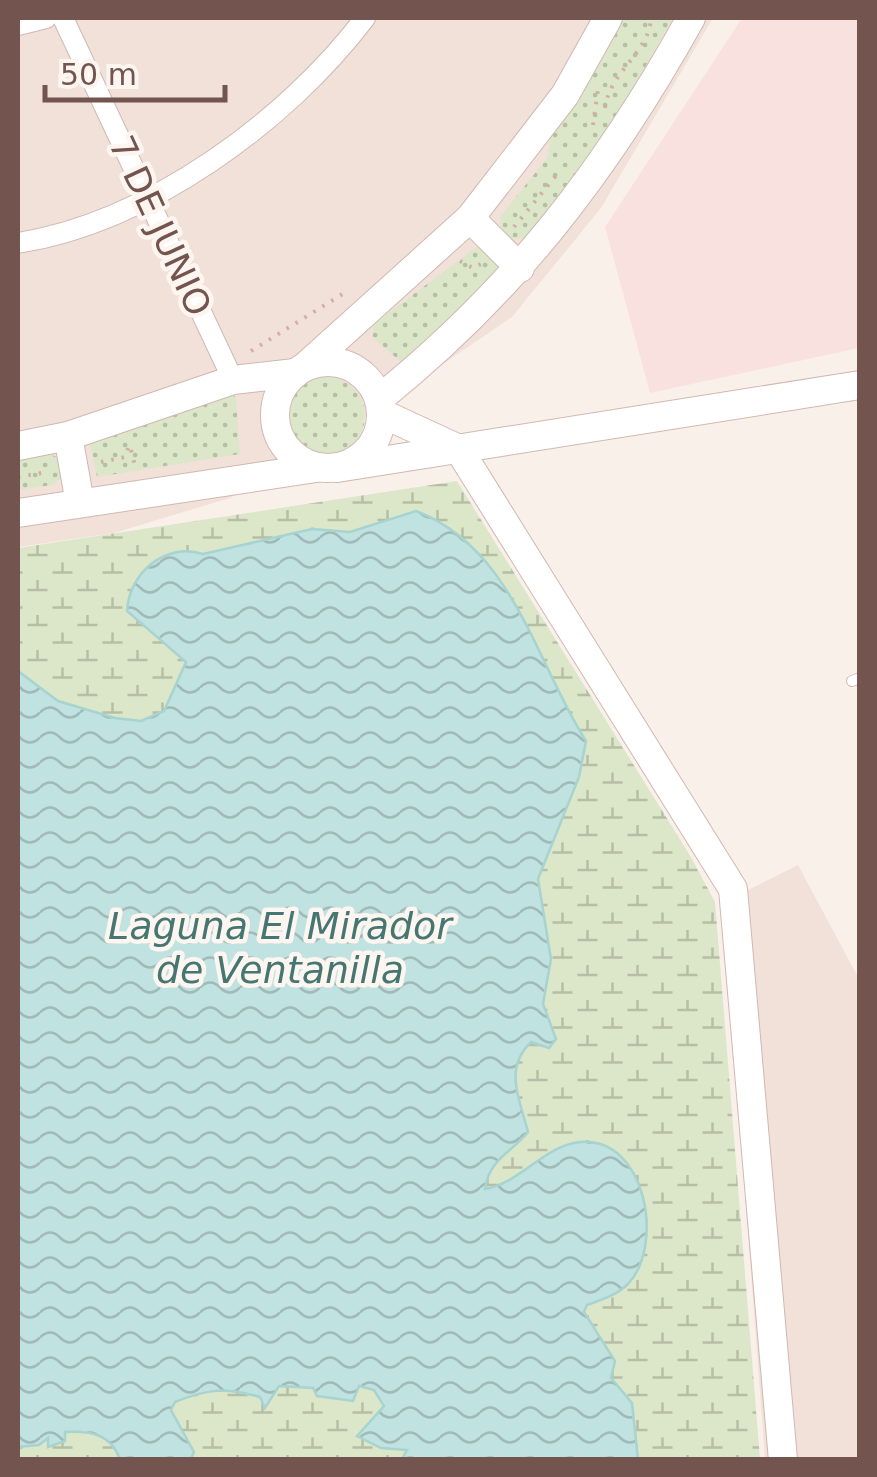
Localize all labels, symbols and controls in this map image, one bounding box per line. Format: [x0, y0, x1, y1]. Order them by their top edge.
scale bar [45, 40, 225, 102]
text: 50 m [60, 57, 137, 92]
street label: 7 DE JUNIO [101, 130, 219, 322]
water label: Laguna El Mirador de Ventanilla [108, 904, 454, 992]

